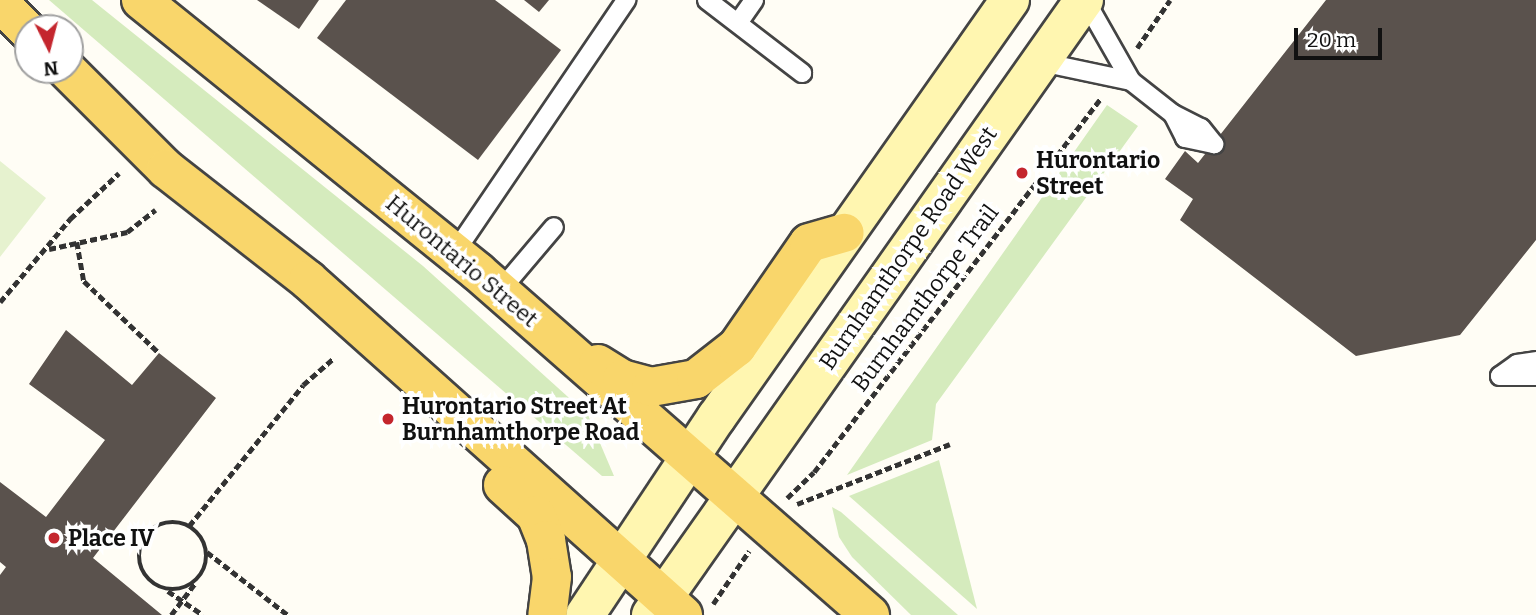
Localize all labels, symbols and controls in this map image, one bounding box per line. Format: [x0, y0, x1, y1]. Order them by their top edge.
north arrow [14, 14, 84, 84]
scale bar [1298, 14, 1386, 58]
text: 20 m [1307, 27, 1356, 53]
text: N [43, 56, 60, 81]
street label: Burnhamthorpe Road West [813, 121, 1003, 375]
place label: Hurontario Street [1036, 146, 1160, 200]
marker: Hurontario Street [1014, 165, 1030, 181]
street label: Hurontario Street [380, 189, 544, 333]
street label: Burnhamthorpe Trail [846, 199, 1004, 397]
place label: Hurontario Street At Burnhamthorpe Road [402, 392, 639, 446]
marker: Hurontario Street At Burnhamthorpe Road [380, 411, 396, 427]
place label: Place IV [68, 524, 154, 552]
marker: Place IV [46, 530, 62, 546]

